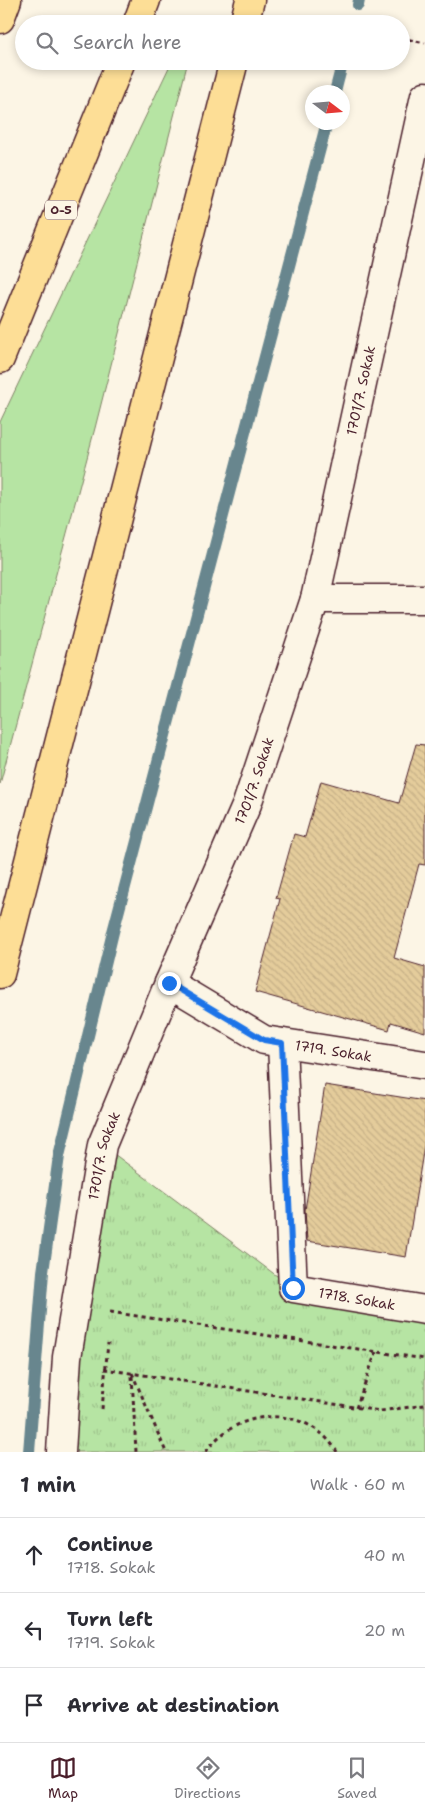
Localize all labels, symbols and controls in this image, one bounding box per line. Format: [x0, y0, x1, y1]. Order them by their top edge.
search box [15, 15, 410, 70]
icon: search [33, 29, 61, 57]
text: Search here [73, 30, 182, 55]
north arrow [305, 85, 350, 130]
road number: O-5 [45, 200, 77, 220]
street label: 1701/7. Sokak [342, 344, 379, 437]
street label: 1701/7. Sokak [230, 735, 278, 827]
route end [158, 972, 181, 995]
street label: 1719. Sokak [294, 1036, 373, 1066]
street label: 1701/7. Sokak [84, 1109, 124, 1202]
route start [282, 1277, 305, 1300]
street label: 1718. Sokak [317, 1283, 397, 1314]
text: 1 min [20, 1471, 76, 1499]
text: Walk · 60 m [310, 1474, 405, 1495]
text: Continue [67, 1532, 153, 1557]
icon: ahead [20, 1541, 48, 1569]
text: 40 m [363, 1545, 405, 1566]
text: 1718. Sokak [67, 1557, 156, 1578]
text: Turn left [67, 1607, 153, 1632]
icon: left [20, 1616, 48, 1644]
text: 20 m [364, 1620, 405, 1641]
text: 1719. Sokak [67, 1632, 155, 1653]
icon: arrive [20, 1691, 48, 1719]
text: Arrive at destination [67, 1693, 279, 1718]
tab: Map [48, 1754, 78, 1802]
tab: Directions [174, 1754, 241, 1802]
tab: Saved [337, 1754, 377, 1802]

